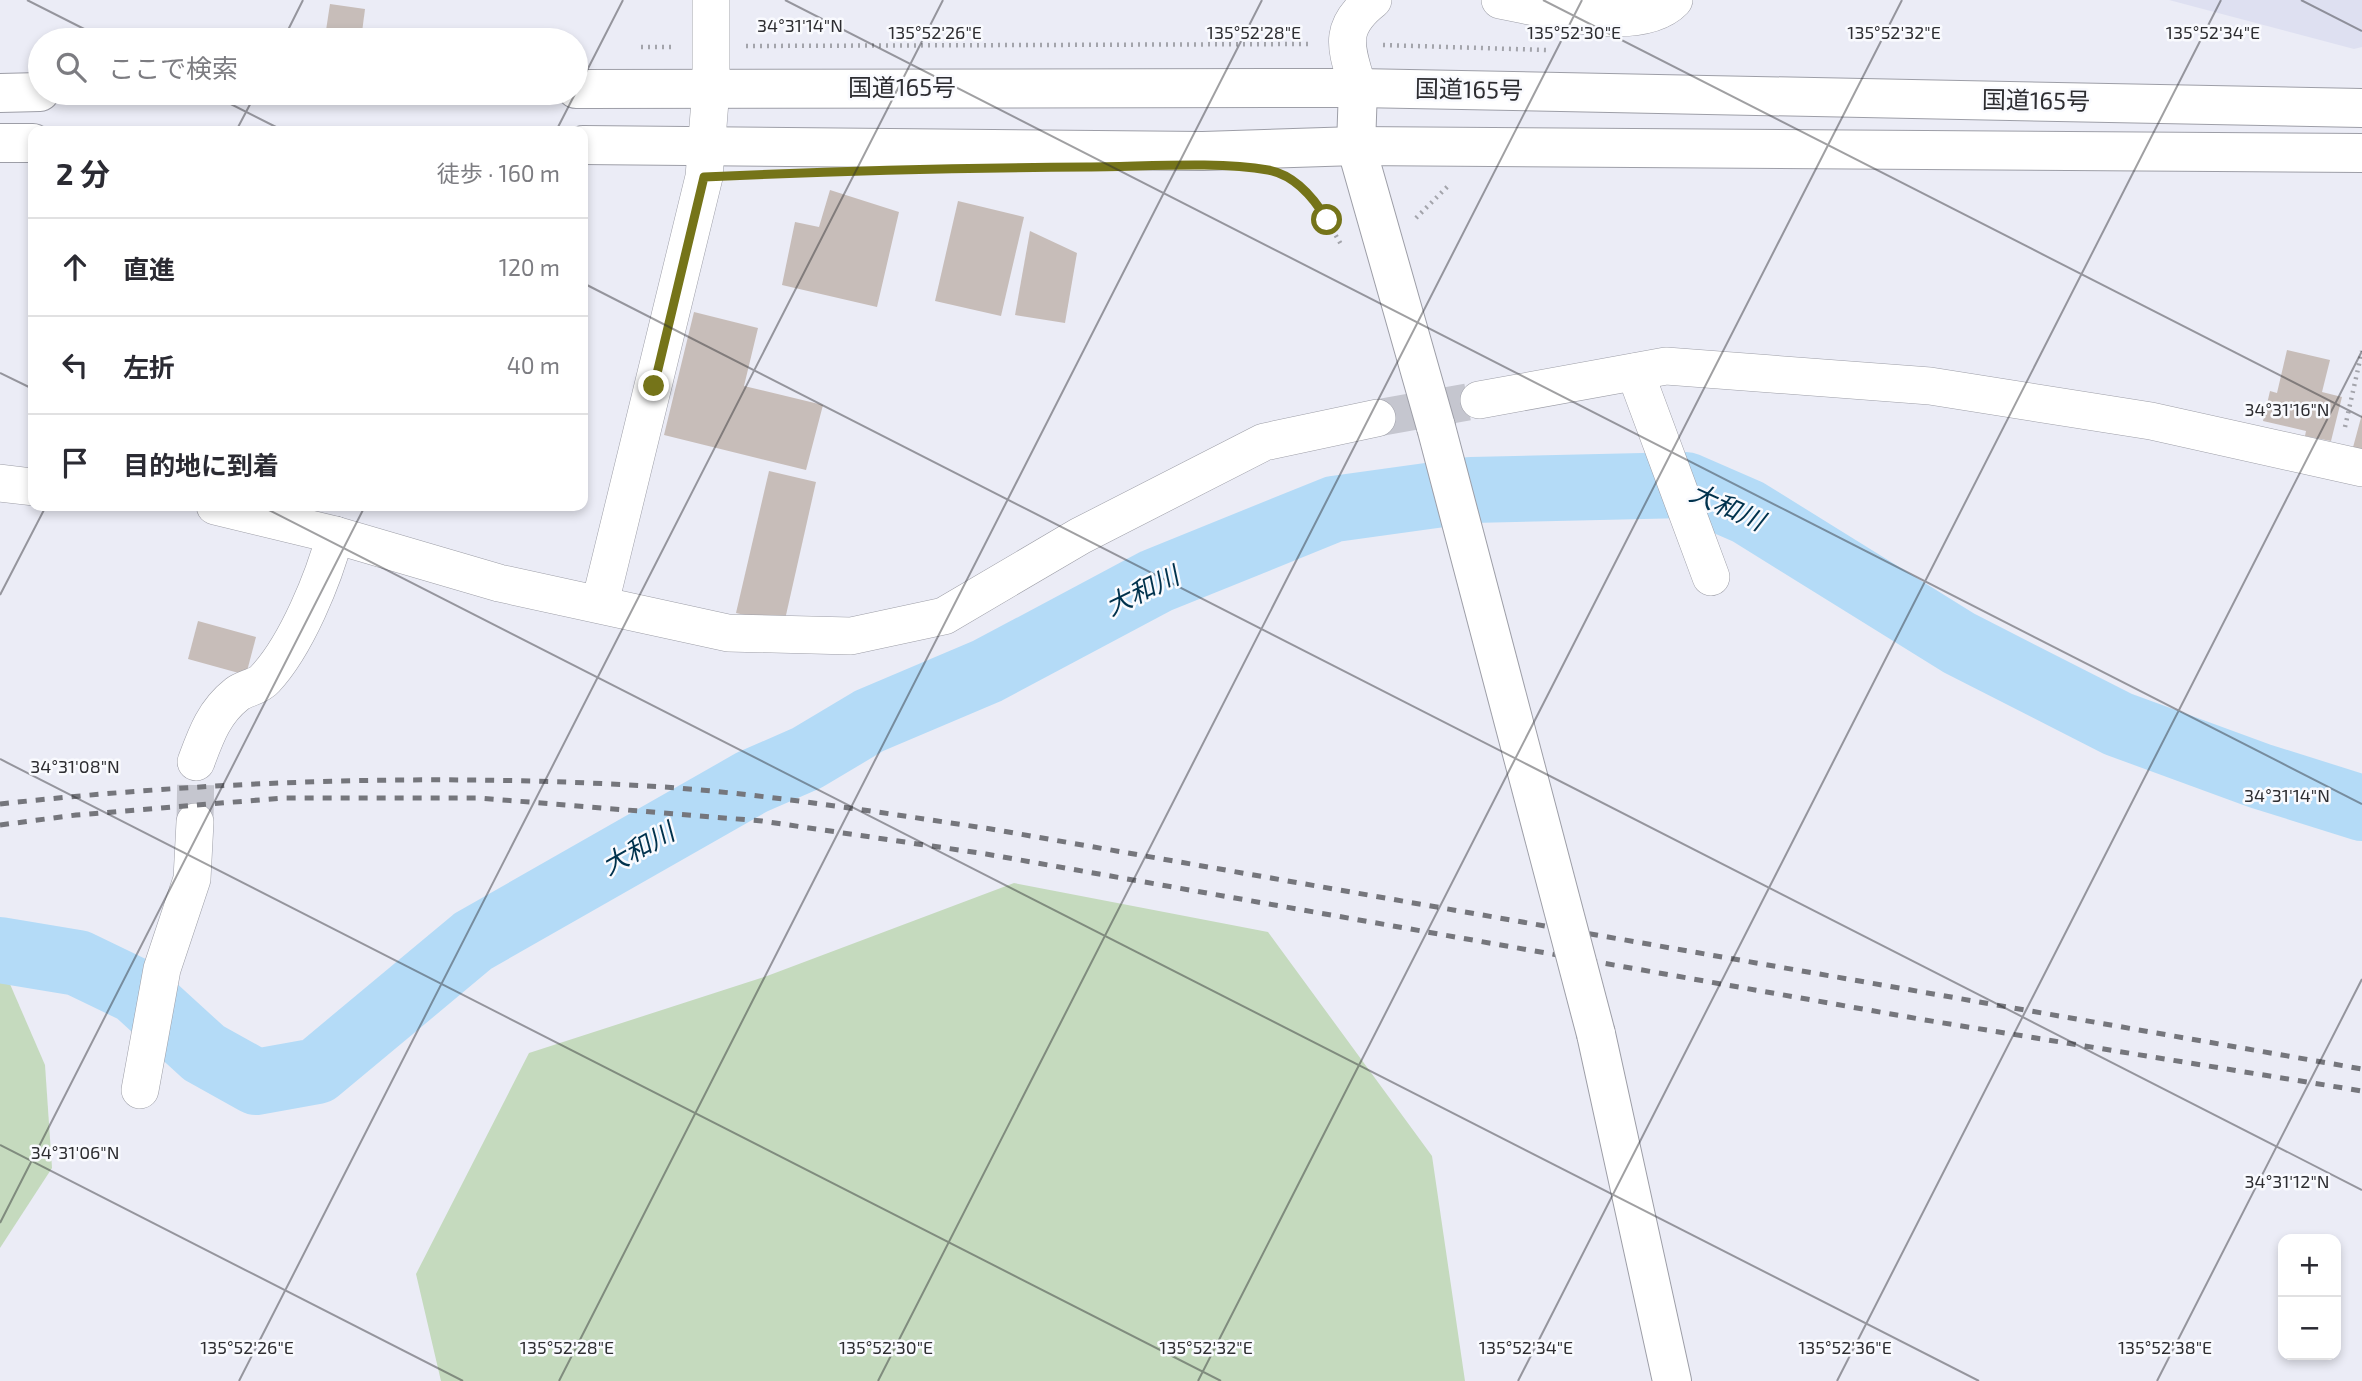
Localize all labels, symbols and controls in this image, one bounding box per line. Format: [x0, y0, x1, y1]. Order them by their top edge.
text: 34°31'14"N [757, 14, 843, 36]
text: 135°52'26"E [888, 21, 982, 43]
text: 135°52'28"E [1207, 21, 1301, 43]
text: 135°52'30"E [1527, 21, 1621, 43]
text: 135°52'32"E [1847, 21, 1941, 43]
text: 135°52'34"E [2166, 21, 2260, 43]
search box [28, 28, 588, 105]
icon: search [52, 48, 90, 86]
text: ここで検索 [108, 52, 238, 83]
street label: 国道165号 [848, 72, 956, 101]
street label: 国道165号 [1415, 73, 1523, 104]
street label: 国道165号 [1982, 84, 2090, 115]
text: 2 分 [56, 155, 110, 191]
text: 徒歩 · 160 m [437, 159, 560, 187]
route start [1311, 204, 1342, 235]
icon: ahead [56, 248, 94, 286]
text: 直進 [123, 253, 175, 284]
text: 120 m [499, 253, 560, 281]
icon: left [56, 346, 94, 384]
text: 左折 [123, 351, 175, 382]
text: 40 m [507, 351, 560, 379]
route end [638, 370, 669, 401]
text: 34°31'16"N [2244, 398, 2330, 420]
icon: arrive [56, 444, 94, 482]
text: 目的地に到着 [123, 449, 279, 480]
water label: 大和川 [1686, 476, 1772, 537]
water label: 大和川 [1099, 557, 1186, 621]
text: 34°31'08"N [30, 755, 120, 777]
text: 34°31'14"N [2244, 784, 2330, 806]
water label: 大和川 [596, 814, 682, 880]
text: 34°31'06"N [31, 1141, 119, 1163]
text: 34°31'12"N [2245, 1170, 2329, 1192]
map controls [2278, 1234, 2341, 1360]
button: + [2278, 1234, 2341, 1297]
button: − [2278, 1297, 2341, 1360]
text: 135°52'26"E [200, 1336, 294, 1358]
text: 135°52'28"E [520, 1336, 614, 1358]
text: 135°52'30"E [839, 1336, 933, 1358]
text: 135°52'32"E [1159, 1336, 1253, 1358]
text: 135°52'34"E [1479, 1336, 1573, 1358]
text: 135°52'36"E [1798, 1336, 1892, 1358]
text: 135°52'38"E [2118, 1336, 2212, 1358]

